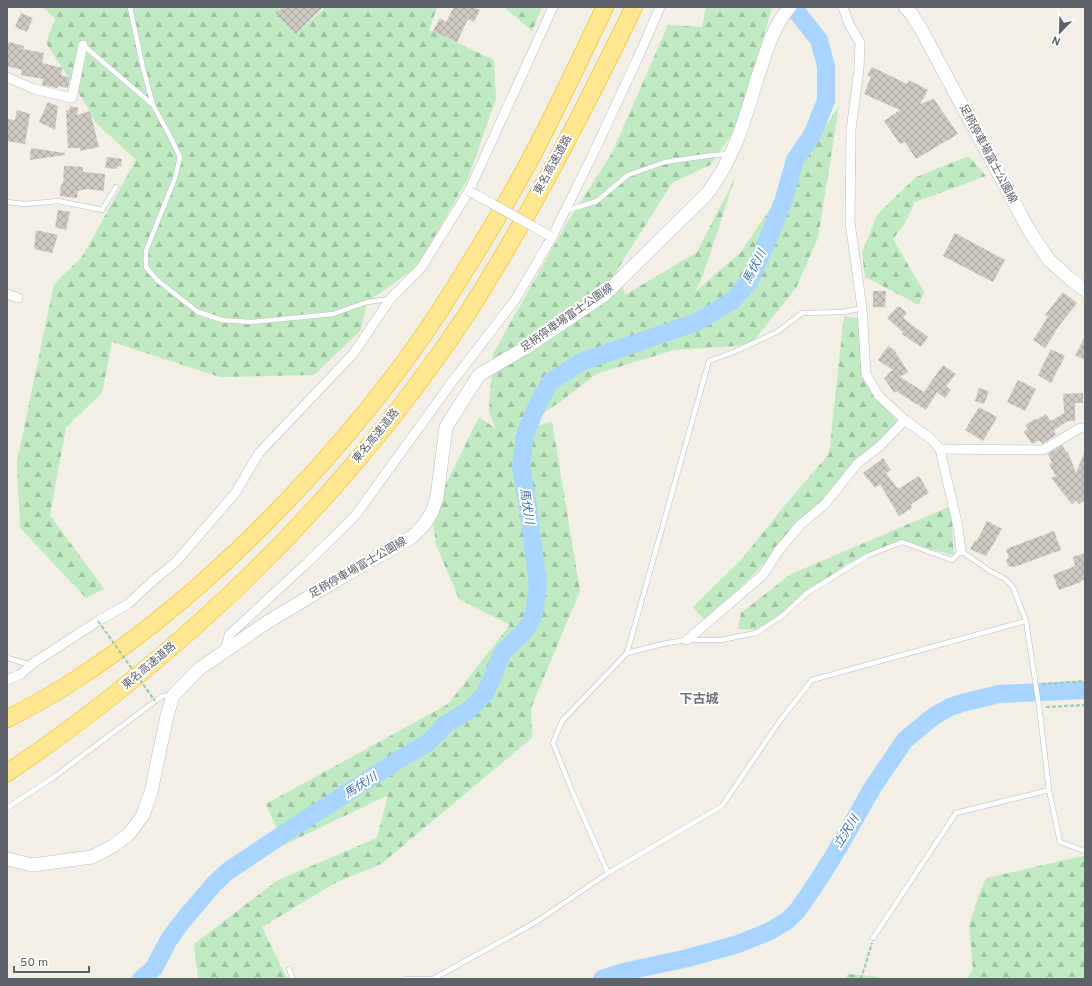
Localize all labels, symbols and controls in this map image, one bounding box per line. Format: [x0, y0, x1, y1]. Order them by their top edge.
north arrow [1040, 12, 1080, 52]
text: N [1050, 32, 1063, 48]
street label: 足柄停車場富士公園線 [956, 102, 1020, 206]
street label: 東名高速道路 [531, 133, 575, 197]
water label: 馬伏川 [740, 246, 771, 287]
street label: 足柄停車場富士公園線 [518, 281, 616, 355]
street label: 東名高速道路 [350, 406, 402, 466]
water label: 馬伏川 [515, 487, 537, 527]
street label: 足柄停車場富士公園線 [307, 534, 409, 602]
street label: 東名高速道路 [119, 639, 179, 693]
district label: 下古城 [679, 691, 719, 708]
water label: 馬伏川 [342, 768, 382, 803]
water label: 立沢川 [831, 811, 864, 852]
scale bar [14, 948, 89, 974]
text: 50 m [20, 955, 48, 971]

